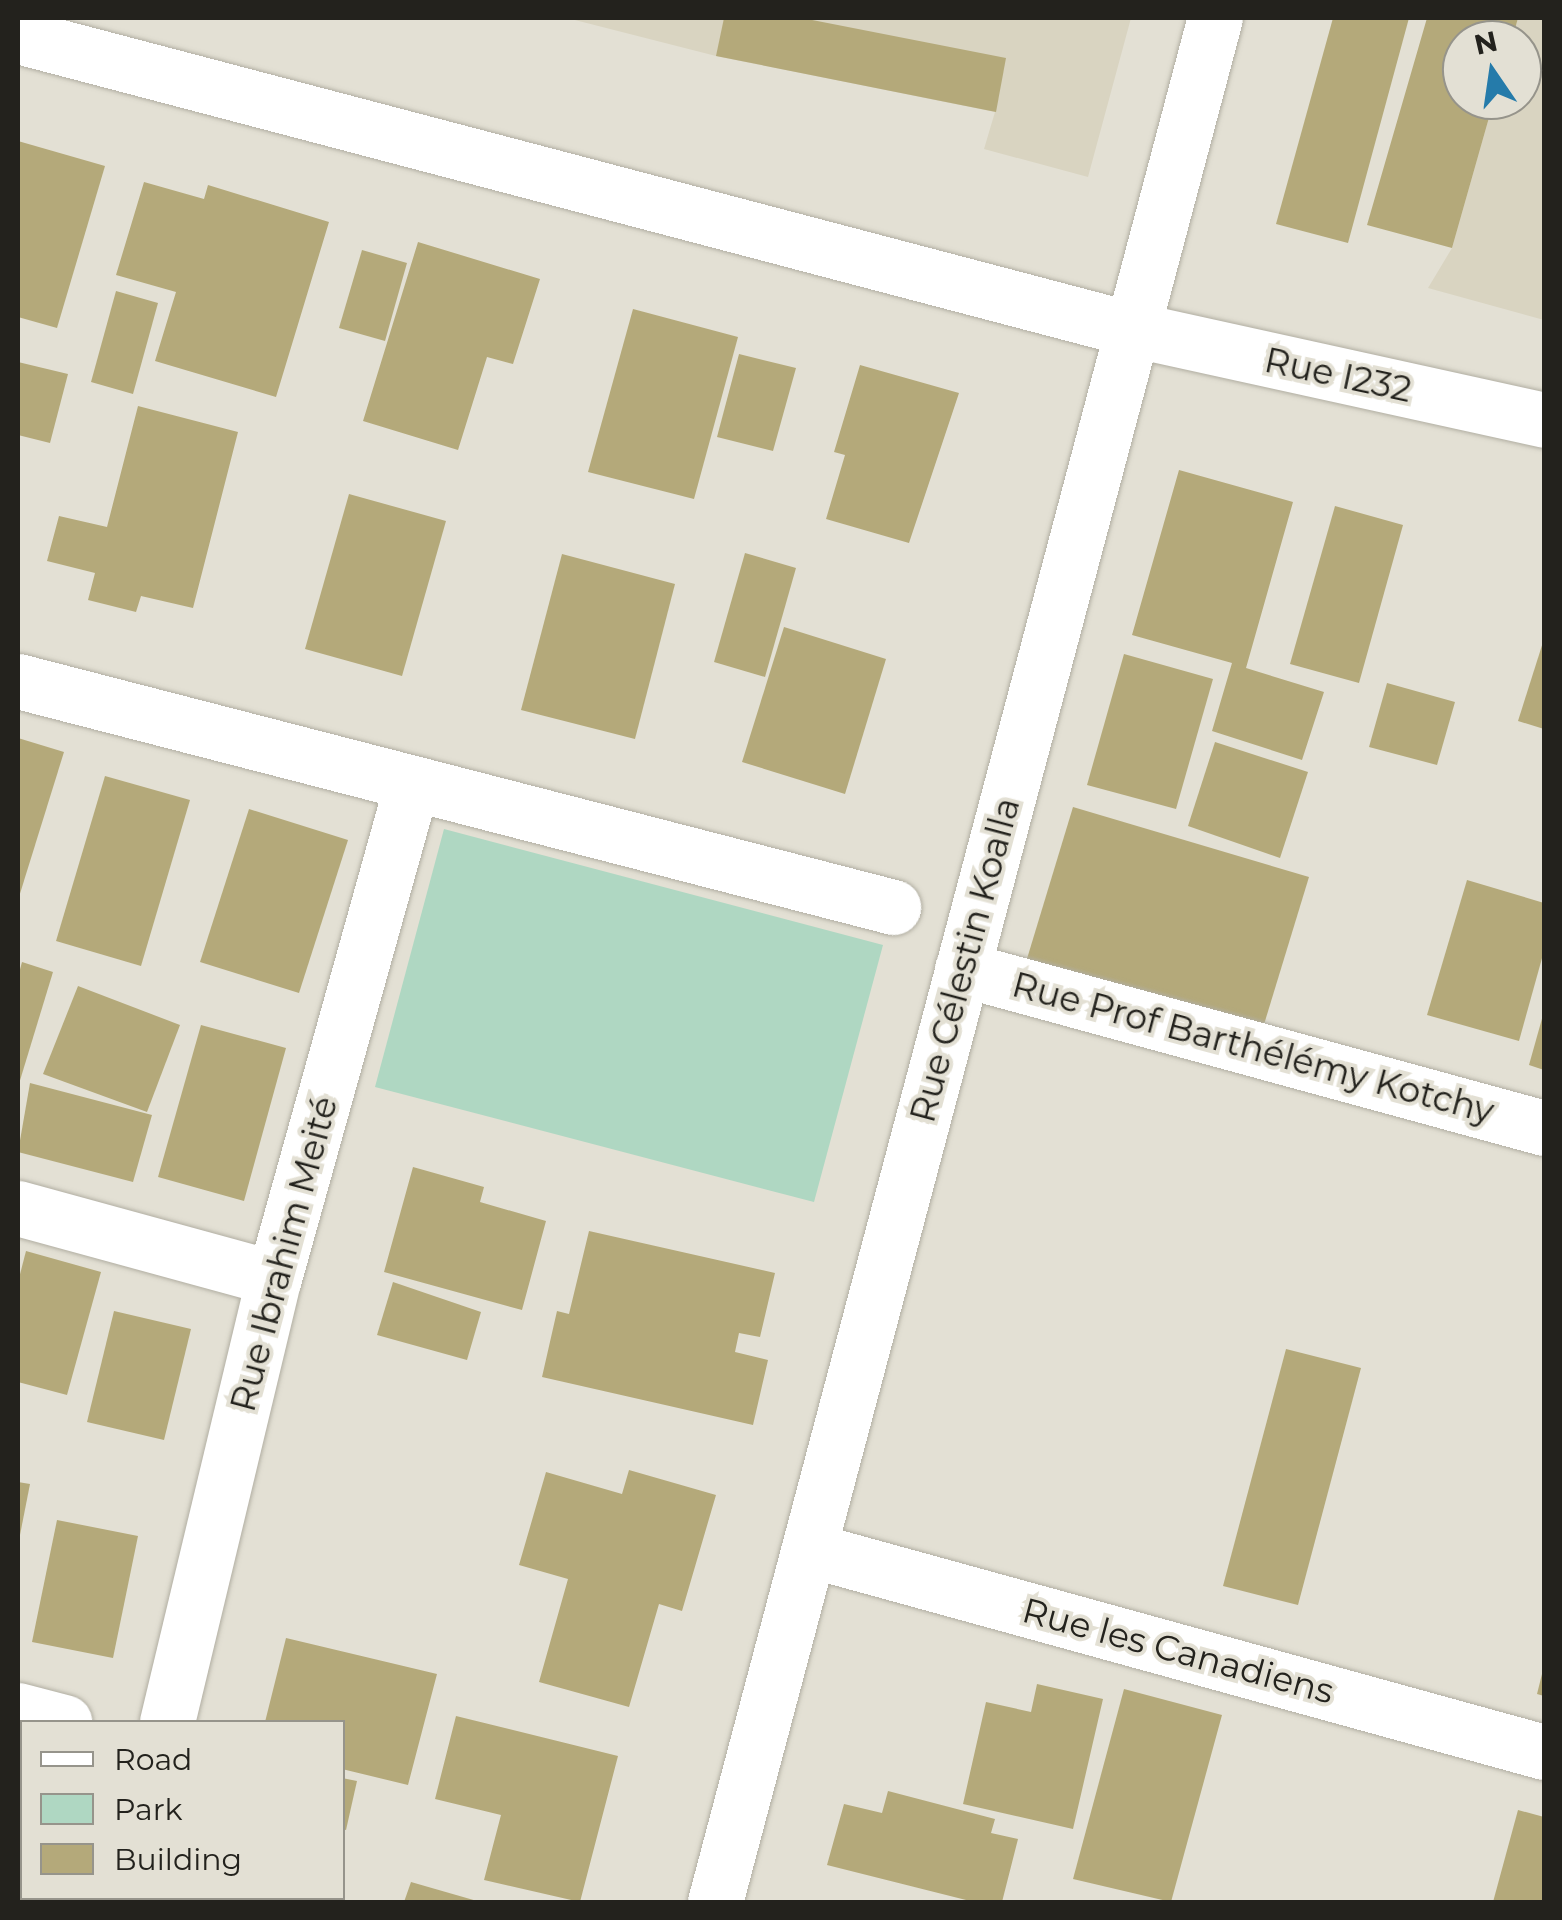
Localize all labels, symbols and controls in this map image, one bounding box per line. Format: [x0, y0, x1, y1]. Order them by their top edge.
north arrow [1442, 20, 1542, 120]
text: N [1471, 24, 1501, 62]
street label: Rue I232 [1261, 339, 1415, 411]
street label: Rue Célestin Koalla [901, 793, 1029, 1127]
street label: Rue Prof Barthélémy Kotchy [1008, 963, 1498, 1133]
street label: Rue Ibrahim Meité [222, 1092, 346, 1416]
street label: Rue les Canadiens [1018, 1589, 1338, 1713]
legend [20, 1720, 345, 1900]
text: Road [114, 1741, 192, 1778]
text: Park [114, 1791, 183, 1828]
text: Building [114, 1841, 242, 1878]

